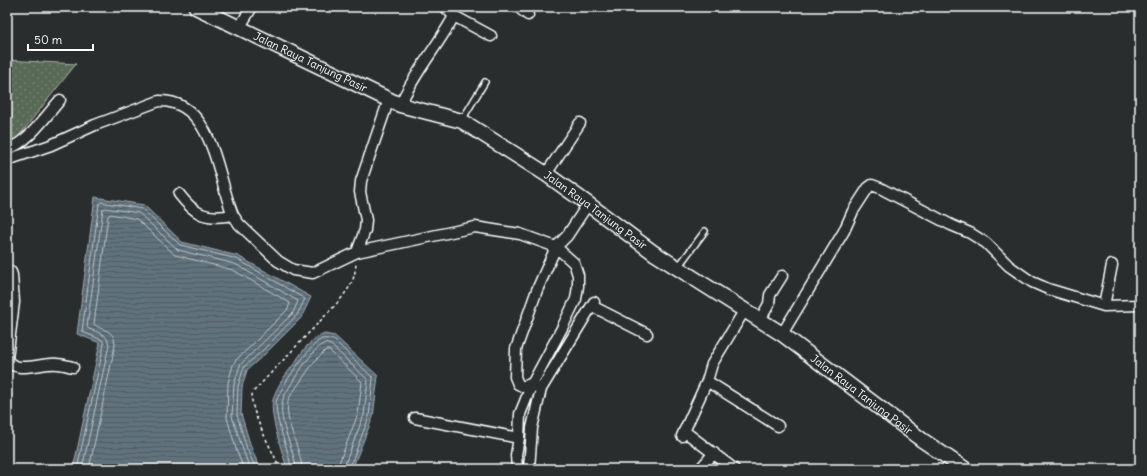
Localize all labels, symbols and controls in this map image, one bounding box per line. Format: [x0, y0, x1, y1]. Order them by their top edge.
scale bar [28, 26, 93, 52]
street label: Jalan Raya Tanjung Pasir [251, 29, 370, 95]
text: 50 m [34, 32, 63, 47]
street label: Jalan Raya Tanjung Pasir [541, 168, 650, 253]
street label: Jalan Raya Tanjung Pasir [808, 351, 916, 438]

